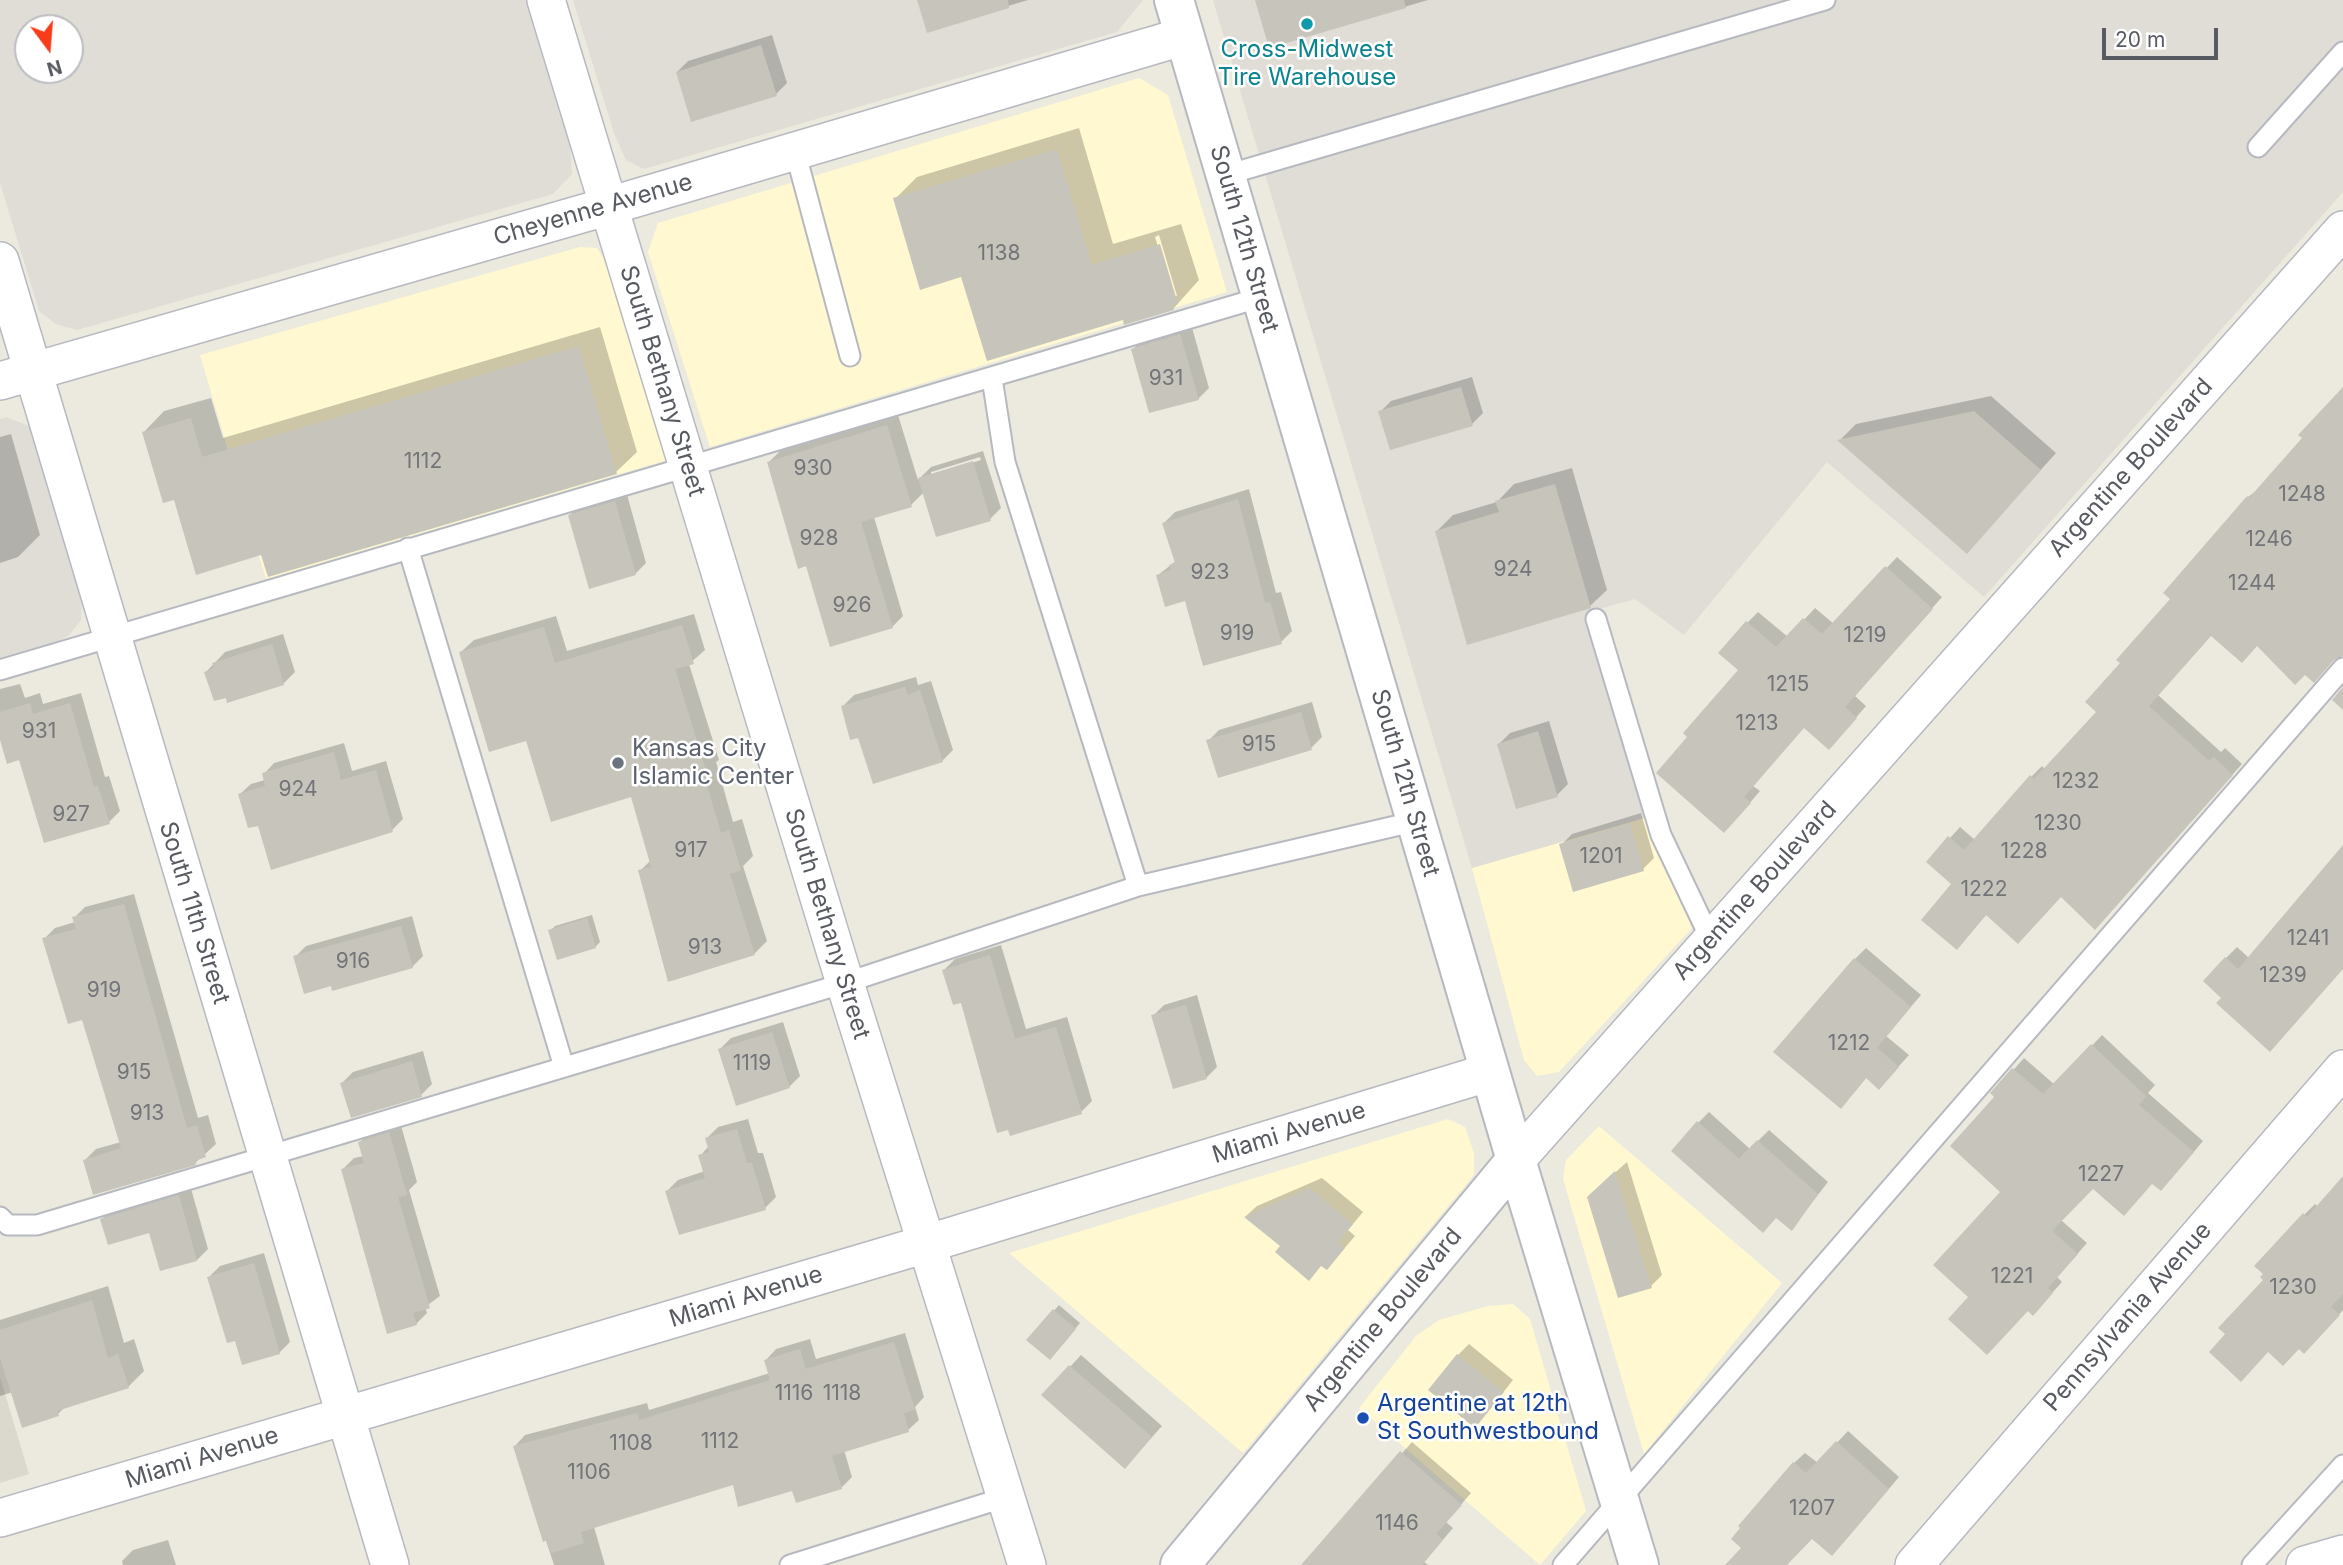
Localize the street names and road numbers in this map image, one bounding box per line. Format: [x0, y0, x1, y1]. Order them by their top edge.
street label: South 12th Street [1203, 142, 1285, 336]
street label: Cheyenne Avenue [490, 168, 696, 252]
street label: South Bethany Street [613, 262, 711, 500]
street label: Argentine Boulevard [2043, 373, 2219, 563]
street label: South 12th Street [1364, 686, 1446, 880]
street label: Argentine Boulevard [1667, 796, 1843, 986]
street label: South Bethany Street [778, 805, 876, 1043]
street label: South 11th Street [153, 818, 235, 1008]
street label: Miami Avenue [1209, 1096, 1369, 1170]
street label: Pennsylvania Avenue [2038, 1217, 2218, 1417]
street label: Argentine Boulevard [1298, 1222, 1468, 1418]
street label: Miami Avenue [666, 1260, 826, 1334]
street label: Miami Avenue [122, 1421, 282, 1495]

